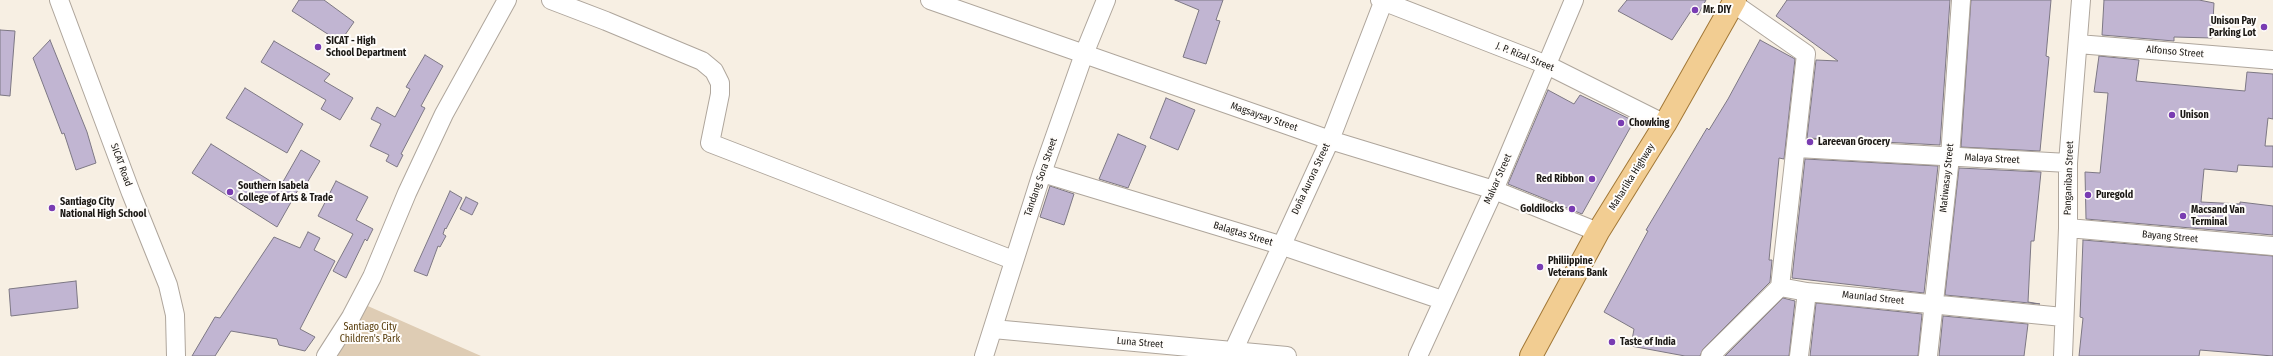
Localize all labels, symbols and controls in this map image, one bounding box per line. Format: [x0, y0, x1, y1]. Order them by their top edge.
place label: Mr. DIY [1703, 4, 1731, 16]
marker: Mr. DIY [1690, 5, 1700, 15]
place label: Unison Pay Parking Lot [2209, 15, 2256, 38]
marker: Unison Pay Parking Lot [2259, 22, 2269, 32]
place label: SICAT - High School Department [326, 35, 406, 58]
street label: J. P. Rizal Street [1494, 40, 1556, 74]
marker: SICAT - High School Department [313, 42, 323, 52]
street label: Alfonso Street [2146, 44, 2204, 60]
street label: Magsaysay Street [1229, 100, 1299, 134]
place label: Unison [2180, 109, 2209, 121]
marker: Unison [2167, 110, 2177, 120]
place label: Chowking [1629, 117, 1669, 129]
marker: Chowking [1616, 118, 1626, 128]
street label: Tandang Sora Street [1022, 136, 1060, 218]
place label: Lareevan Grocery [1818, 136, 1890, 148]
marker: Lareevan Grocery [1805, 137, 1815, 147]
street label: Doña Aurora Street [1289, 141, 1333, 217]
street label: Maharlika Highway [1607, 141, 1657, 213]
street label: Panganiban Street [2062, 141, 2076, 215]
street label: SICAT Road [108, 142, 134, 188]
street label: Matiwasay Street [1937, 143, 1957, 213]
street label: Malvar Street [1482, 152, 1514, 206]
street label: Malaya Street [1964, 152, 2020, 166]
place label: Red Ribbon [1536, 173, 1584, 185]
marker: Red Ribbon [1587, 174, 1597, 184]
place label: Southern Isabela College of Arts & Trade [238, 180, 333, 204]
marker: Southern Isabela College of Arts & Trade [225, 187, 235, 197]
place label: Puregold [2096, 189, 2133, 201]
marker: Puregold [2083, 190, 2093, 200]
place label: Santiago City National High School [60, 196, 146, 220]
marker: Santiago City National High School [47, 203, 57, 213]
place label: Goldilocks [1520, 203, 1564, 215]
marker: Goldilocks [1567, 204, 1577, 214]
place label: Macsand Van Terminal [2191, 204, 2245, 228]
marker: Macsand Van Terminal [2178, 211, 2188, 221]
street label: Balagtas Street [1212, 219, 1274, 249]
street label: Bayang Street [2141, 229, 2199, 245]
place label: Philiippine Veterans Bank [1548, 255, 1607, 278]
marker: Philiippine Veterans Bank [1535, 262, 1545, 272]
street label: Maunlad Street [1841, 289, 1905, 307]
park label: Santiago City Children's Park [340, 321, 400, 344]
street label: Luna Street [1116, 335, 1164, 351]
place label: Taste of India [1620, 336, 1676, 348]
marker: Taste of India [1607, 337, 1617, 347]

